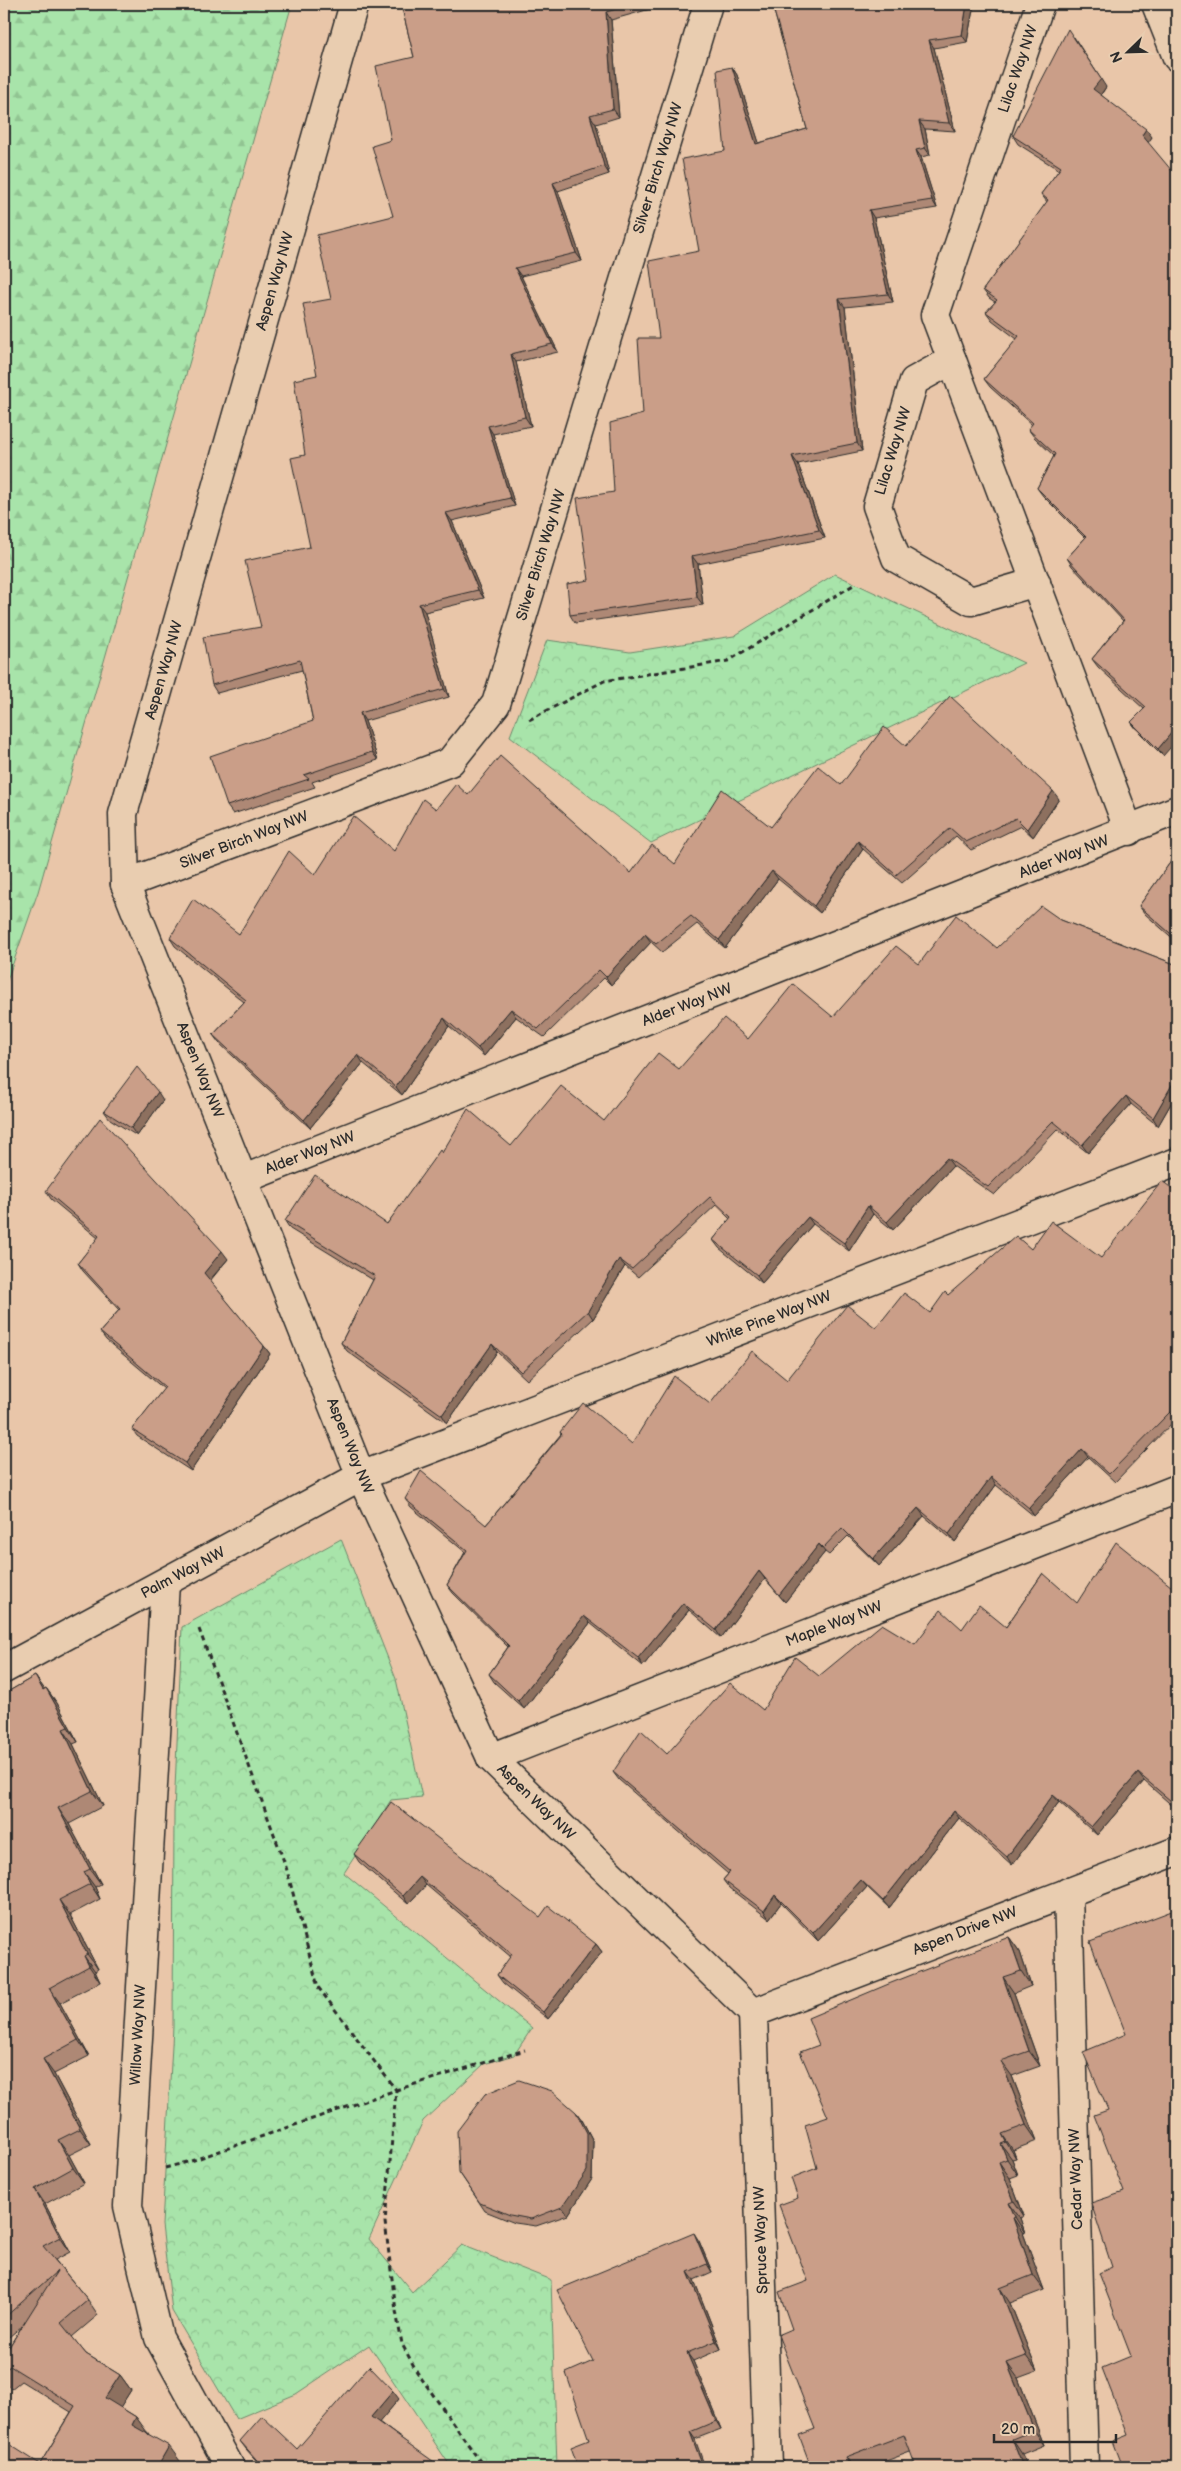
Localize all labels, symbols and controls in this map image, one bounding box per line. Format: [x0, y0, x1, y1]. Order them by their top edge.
street label: Lilac Way NW [994, 22, 1042, 115]
north arrow [1104, 28, 1154, 78]
text: N [1107, 49, 1126, 65]
street label: Silver Birch Way NW [629, 100, 687, 236]
street label: Aspen Way NW [252, 229, 298, 333]
street label: Lilac Way NW [871, 404, 916, 498]
street label: Silver Birch Way NW [512, 487, 570, 623]
street label: Aspen Way NW [141, 618, 187, 722]
street label: Silver Birch Way NW [177, 807, 311, 873]
street label: Alder Way NW [1016, 831, 1112, 883]
street label: Alder Way NW [639, 979, 735, 1031]
street label: Aspen Way NW [172, 1019, 228, 1121]
street label: Alder Way NW [262, 1127, 358, 1179]
street label: White Pine Way NW [704, 1286, 834, 1352]
street label: Aspen Way NW [322, 1395, 378, 1497]
street label: Palm Way NW [138, 1543, 229, 1603]
street label: Maple Way NW [783, 1597, 885, 1651]
street label: Aspen Way NW [493, 1760, 579, 1844]
street label: Aspen Drive NW [910, 1902, 1020, 1960]
street label: Willow Way NW [126, 1984, 150, 2086]
street label: Cedar Way NW [1065, 2127, 1087, 2230]
street label: Spruce Way NW [750, 2185, 772, 2294]
scale bar [994, 2411, 1116, 2443]
text: 20 m [1001, 2420, 1035, 2439]

